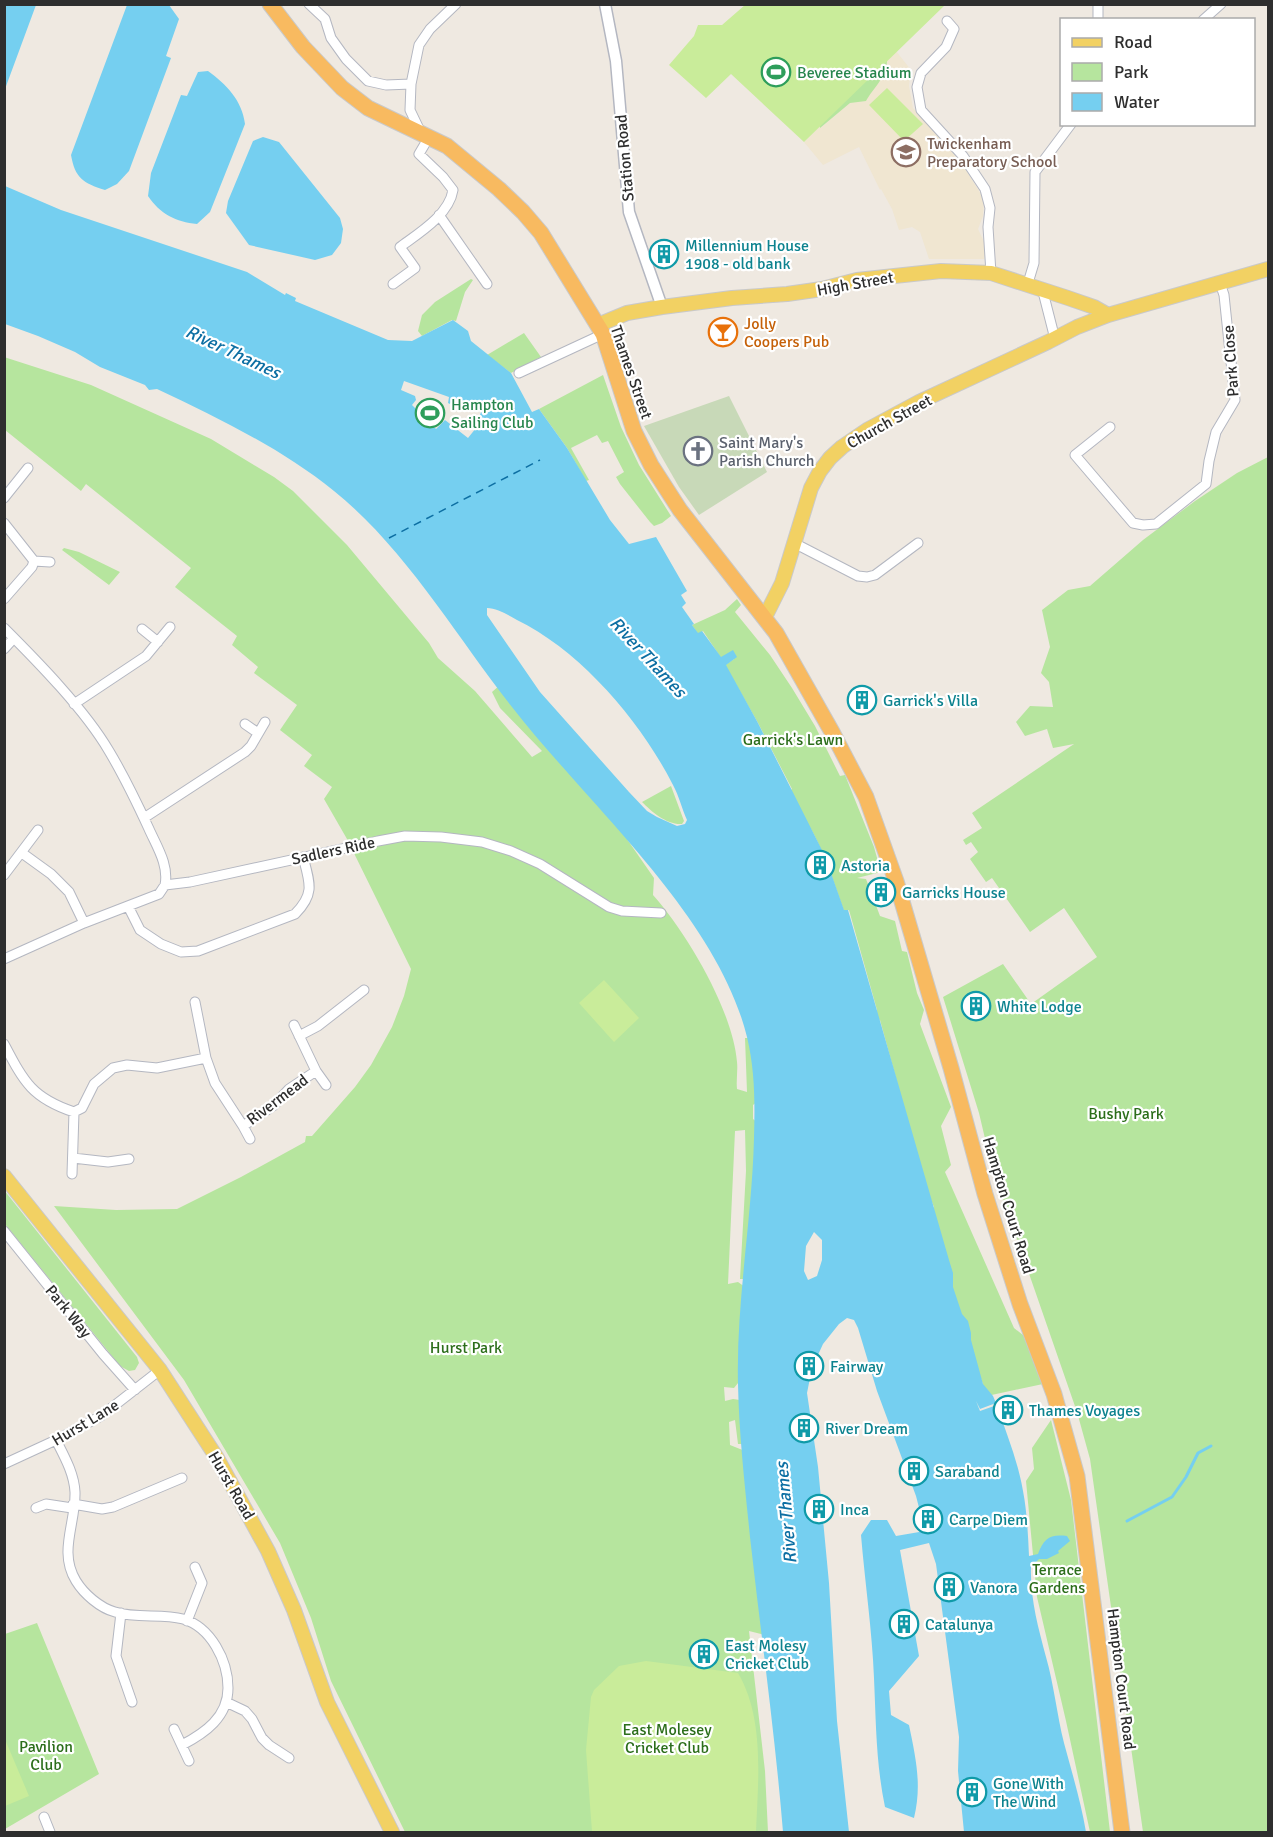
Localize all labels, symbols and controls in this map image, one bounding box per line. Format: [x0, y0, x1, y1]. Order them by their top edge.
legend [1060, 18, 1255, 126]
text: Road [1114, 31, 1153, 53]
sports icon: Beveree Stadium [760, 56, 792, 88]
text: Park [1114, 61, 1149, 83]
place label: Beveree Stadium [797, 63, 912, 83]
text: Water [1114, 91, 1160, 113]
street label: Station Road [611, 114, 639, 202]
place label: Twickenham Preparatory School [927, 134, 1058, 172]
school or university icon: Twickenham Preparatory School [890, 136, 922, 168]
place label: Millennium House 1908 - old bank [685, 236, 809, 274]
building icon: Millennium House 1908 - old bank [648, 238, 680, 270]
street label: High Street [815, 267, 895, 301]
place label: Jolly Coopers Pub [744, 314, 829, 352]
bar icon: Jolly Coopers Pub [707, 316, 739, 348]
water label: River Thames [182, 320, 286, 384]
street label: Thames Street [606, 323, 657, 422]
street label: Park Close [1219, 324, 1243, 397]
street label: Church Street [843, 390, 936, 453]
place label: Hampton Sailing Club [451, 395, 533, 433]
sports icon: Hampton Sailing Club [414, 397, 446, 429]
place label: Saint Mary's Parish Church [719, 433, 815, 471]
church icon: Saint Mary's Parish Church [682, 435, 714, 467]
water label: River Thames [605, 612, 692, 703]
building icon: Garrick's Villa [846, 684, 878, 716]
place label: Garrick's Villa [883, 691, 978, 711]
park label: Garrick's Lawn [743, 730, 843, 750]
street label: Sadlers Ride [290, 832, 377, 870]
building icon: Astoria [804, 849, 836, 881]
place label: Astoria [841, 856, 890, 876]
building icon: Garricks House [865, 876, 897, 908]
place label: Garricks House [902, 883, 1006, 903]
building icon: White Lodge [960, 990, 992, 1022]
place label: White Lodge [997, 997, 1082, 1017]
street label: Rivermead [243, 1070, 312, 1129]
park label: Bushy Park [1088, 1104, 1164, 1124]
street label: Hampton Court Road [978, 1134, 1038, 1276]
street label: Park Way [41, 1281, 96, 1343]
park label: Hurst Park [430, 1338, 502, 1358]
building icon: Fairway [793, 1350, 825, 1382]
place label: Fairway [830, 1357, 884, 1377]
building icon: Thames Voyages [992, 1394, 1024, 1426]
street label: Hurst Lane [48, 1395, 123, 1451]
place label: Thames Voyages [1029, 1401, 1140, 1421]
building icon: River Dream [788, 1412, 820, 1444]
place label: River Dream [825, 1419, 908, 1439]
street label: Hurst Road [204, 1448, 259, 1523]
building icon: Saraband [898, 1455, 930, 1487]
water label: River Thames [770, 1459, 801, 1565]
place label: Saraband [935, 1462, 1000, 1482]
building icon: Inca [803, 1493, 835, 1525]
place label: Inca [840, 1500, 869, 1520]
building icon: Carpe Diem [912, 1503, 944, 1535]
place label: Carpe Diem [949, 1510, 1028, 1530]
park label: Terrace Gardens [1029, 1560, 1085, 1598]
building icon: Vanora [933, 1571, 965, 1603]
place label: Vanora [970, 1578, 1018, 1598]
street label: Hampton Court Road [1102, 1607, 1140, 1751]
building icon: Catalunya [888, 1608, 920, 1640]
place label: Catalunya [925, 1615, 993, 1635]
place label: East Molesy Cricket Club [725, 1636, 809, 1674]
building icon: East Molesy Cricket Club [688, 1638, 720, 1670]
park label: East Molesey Cricket Club [622, 1720, 712, 1758]
park label: Pavilion Club [19, 1737, 73, 1775]
place label: Gone With The Wind [993, 1774, 1064, 1812]
building icon: Gone With The Wind [956, 1776, 988, 1808]

